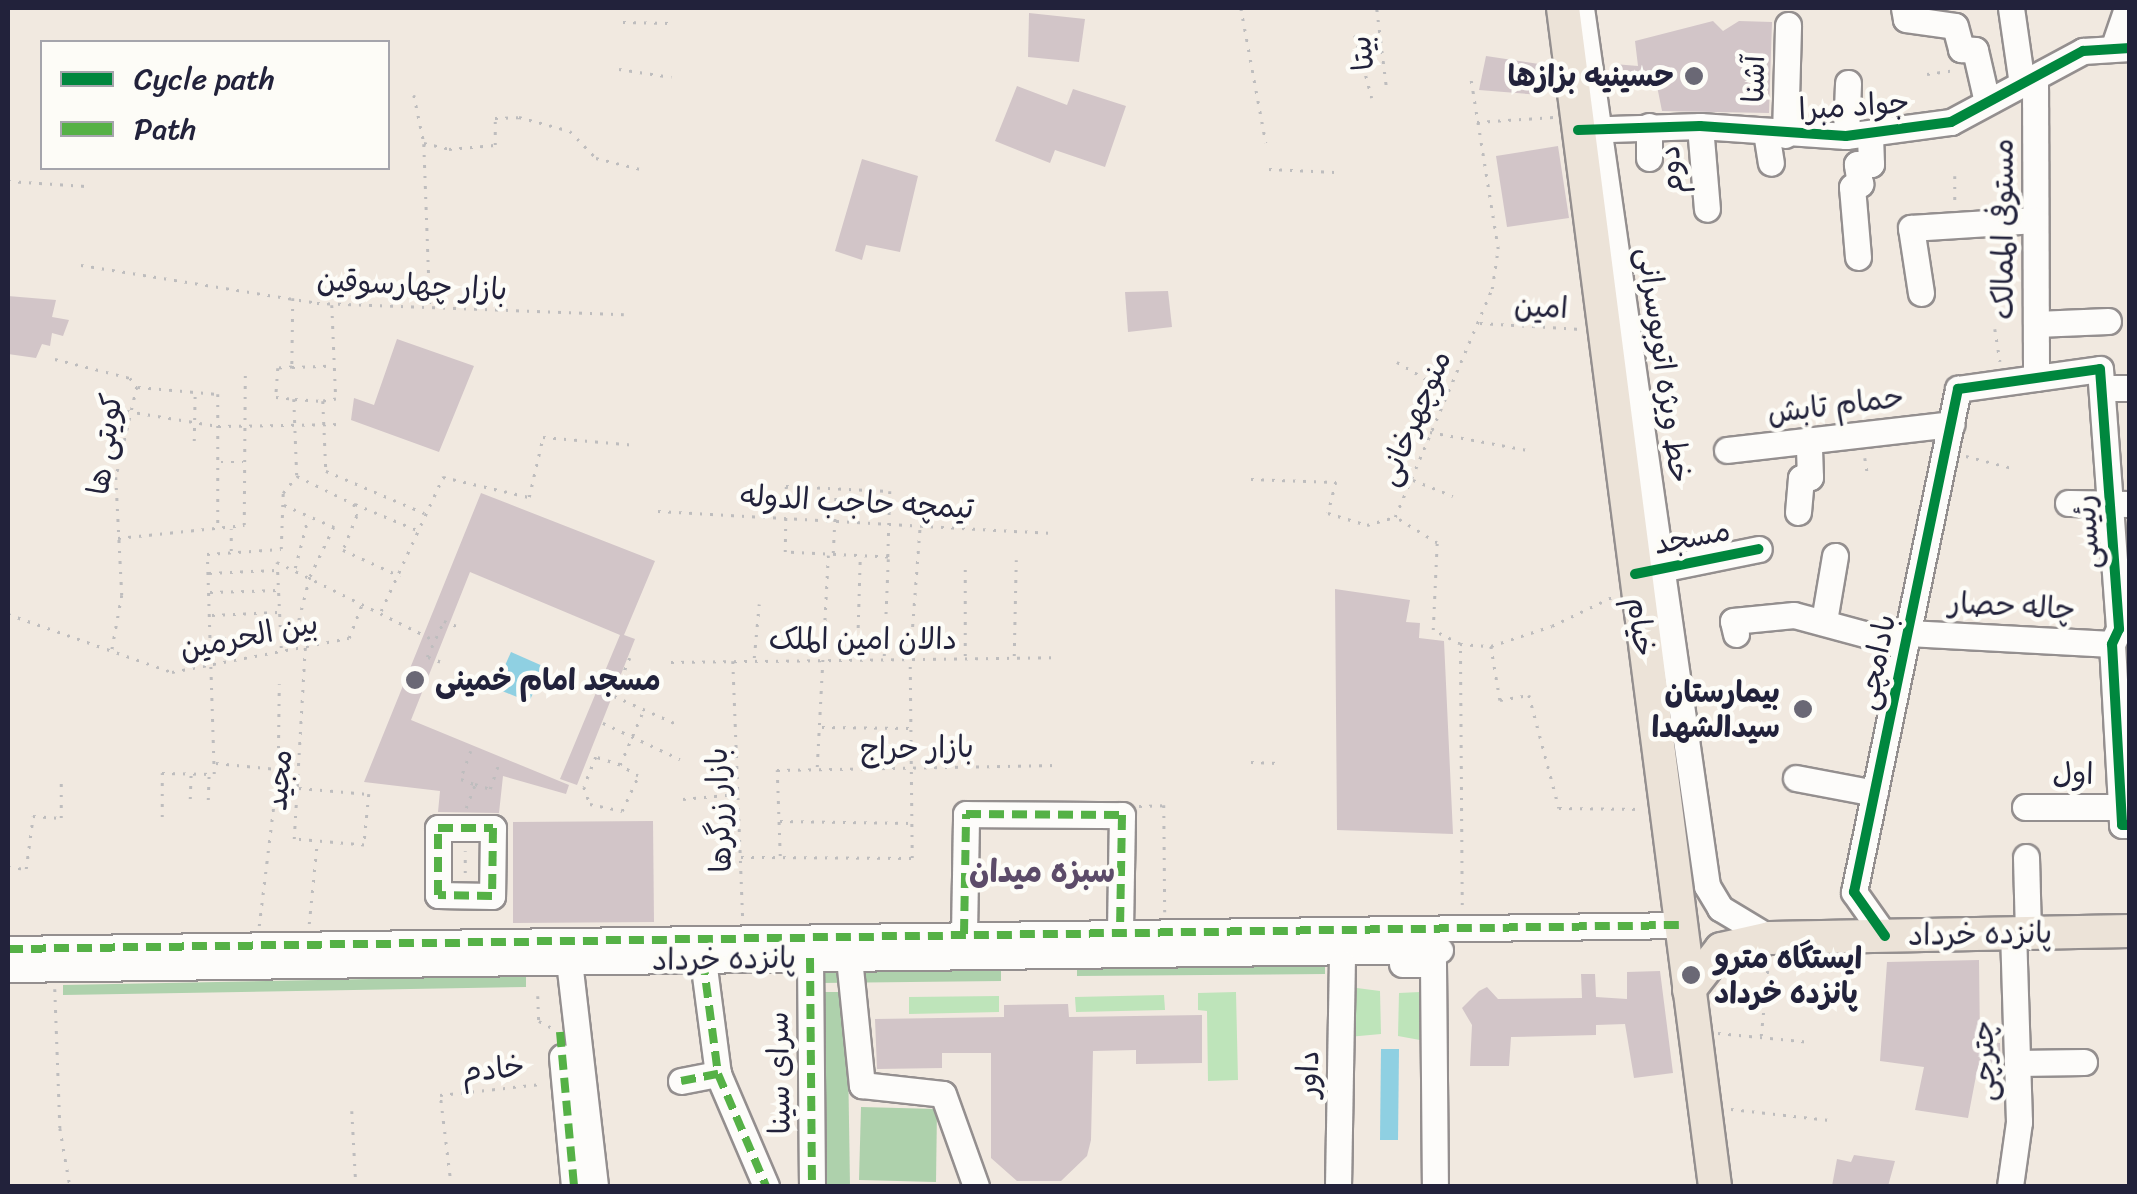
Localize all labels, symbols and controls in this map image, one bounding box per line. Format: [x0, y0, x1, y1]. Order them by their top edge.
street label: بیتا [1342, 33, 1382, 73]
legend [40, 40, 390, 170]
text: Cycle path [134, 52, 275, 106]
street label: آشنا [1736, 55, 1772, 103]
place label: حسینیه بزازها [1508, 58, 1674, 94]
marker: حسینیه بزازها [1683, 65, 1705, 87]
street label: جواد مبرا [1797, 84, 1911, 128]
text: Path [134, 102, 196, 156]
street label: مستوفی الممالک [1985, 138, 2021, 320]
street label: دوم [1651, 144, 1691, 196]
street label: خط ویژه اتوبوسرانی [1630, 245, 1698, 485]
street label: بازار چهارسوقین [316, 262, 508, 308]
street label: امین [1513, 288, 1569, 326]
street label: منوچهرخانی [1369, 345, 1459, 491]
street label: حمام تابش [1765, 379, 1905, 431]
street label: کویتی ها [80, 391, 130, 497]
street label: تیمچه حاجب الدوله [739, 478, 975, 526]
street label: رئیسی [2066, 493, 2108, 571]
street label: مسجد [1651, 512, 1733, 562]
street label: چاله حصار [1948, 585, 2076, 627]
street label: خیام [1620, 595, 1662, 659]
street label: بین الحرمین [177, 605, 321, 667]
street label: بادامچی [1848, 611, 1904, 713]
street label: دالان امین الملک [769, 621, 957, 657]
place label: مسجد امام خمینی [435, 662, 661, 698]
marker: مسجد امام خمینی [404, 669, 426, 691]
place label: بیمارستان سیدالشهدا [1652, 674, 1780, 744]
marker: بیمارستان سیدالشهدا [1790, 696, 1816, 722]
street label: بازار حراج [860, 729, 974, 767]
street label: بازار زرگرها [699, 747, 739, 873]
street label: مجید [258, 748, 300, 812]
street label: اول [2052, 756, 2094, 792]
district label: سبزه میدان [969, 853, 1115, 891]
street label: پانزده خرداد [1908, 915, 2052, 953]
street label: پانزده خرداد [652, 940, 796, 978]
place label: ایستگاه مترو پانزده خرداد [1714, 940, 1862, 1010]
marker: ایستگاه مترو پانزده خرداد [1678, 962, 1704, 988]
street label: سرای سینا [760, 1011, 798, 1135]
street label: چترچی [1965, 1020, 2003, 1102]
street label: خادم [460, 1048, 526, 1090]
street label: داور [1290, 1050, 1326, 1098]

